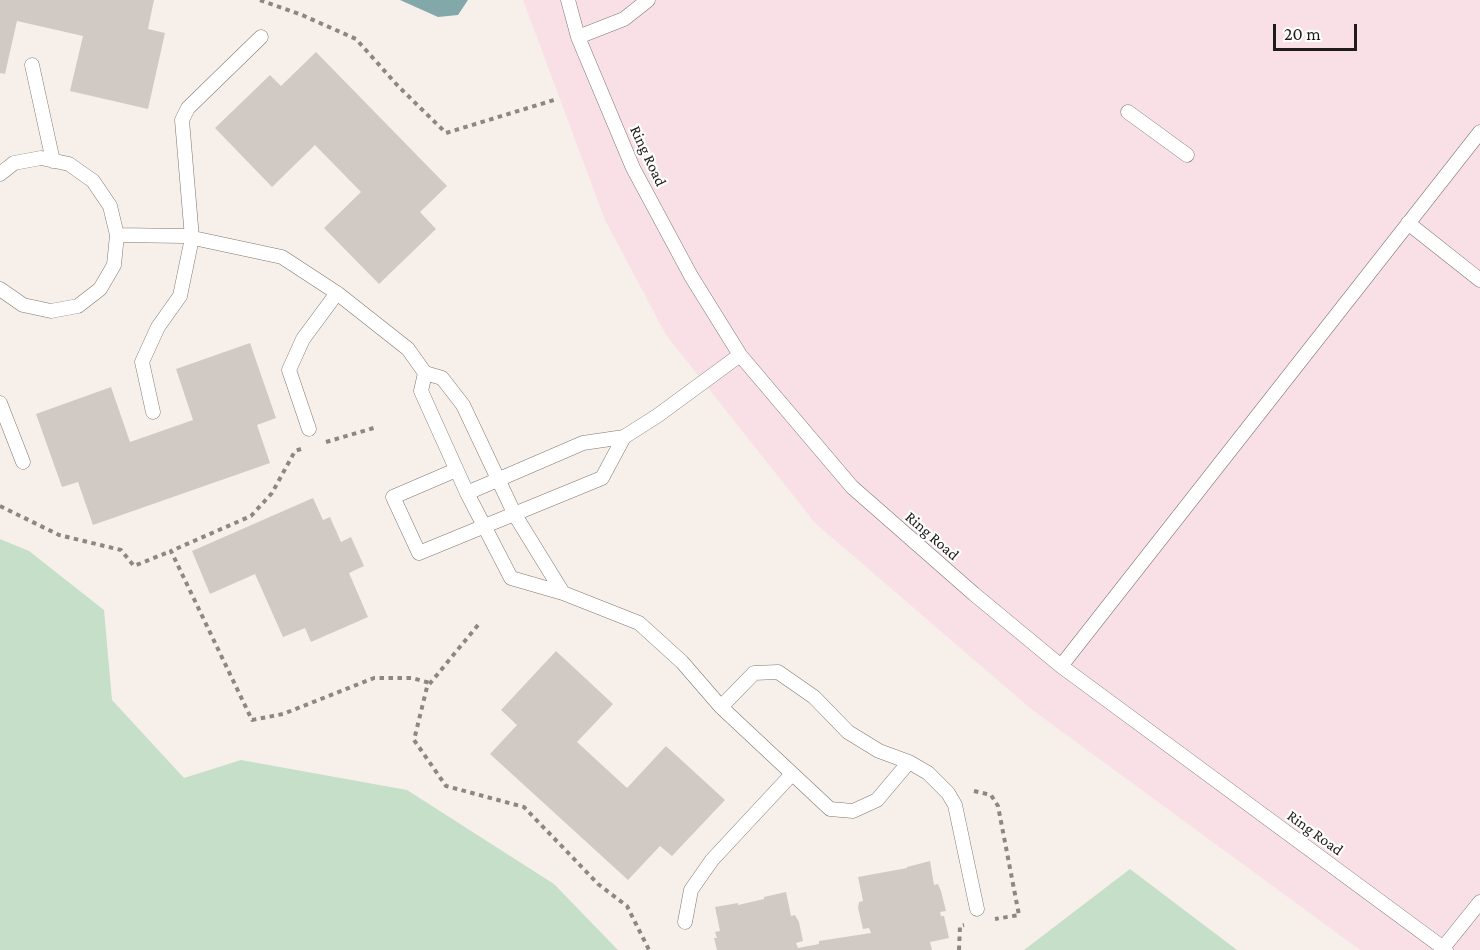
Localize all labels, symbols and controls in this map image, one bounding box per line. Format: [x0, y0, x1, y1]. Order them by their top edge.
scale bar [1276, 12, 1360, 50]
text: 20 m [1284, 24, 1321, 44]
street label: Ring Road [626, 123, 670, 189]
street label: Ring Road [901, 507, 963, 565]
street label: Ring Road [1283, 806, 1347, 860]

